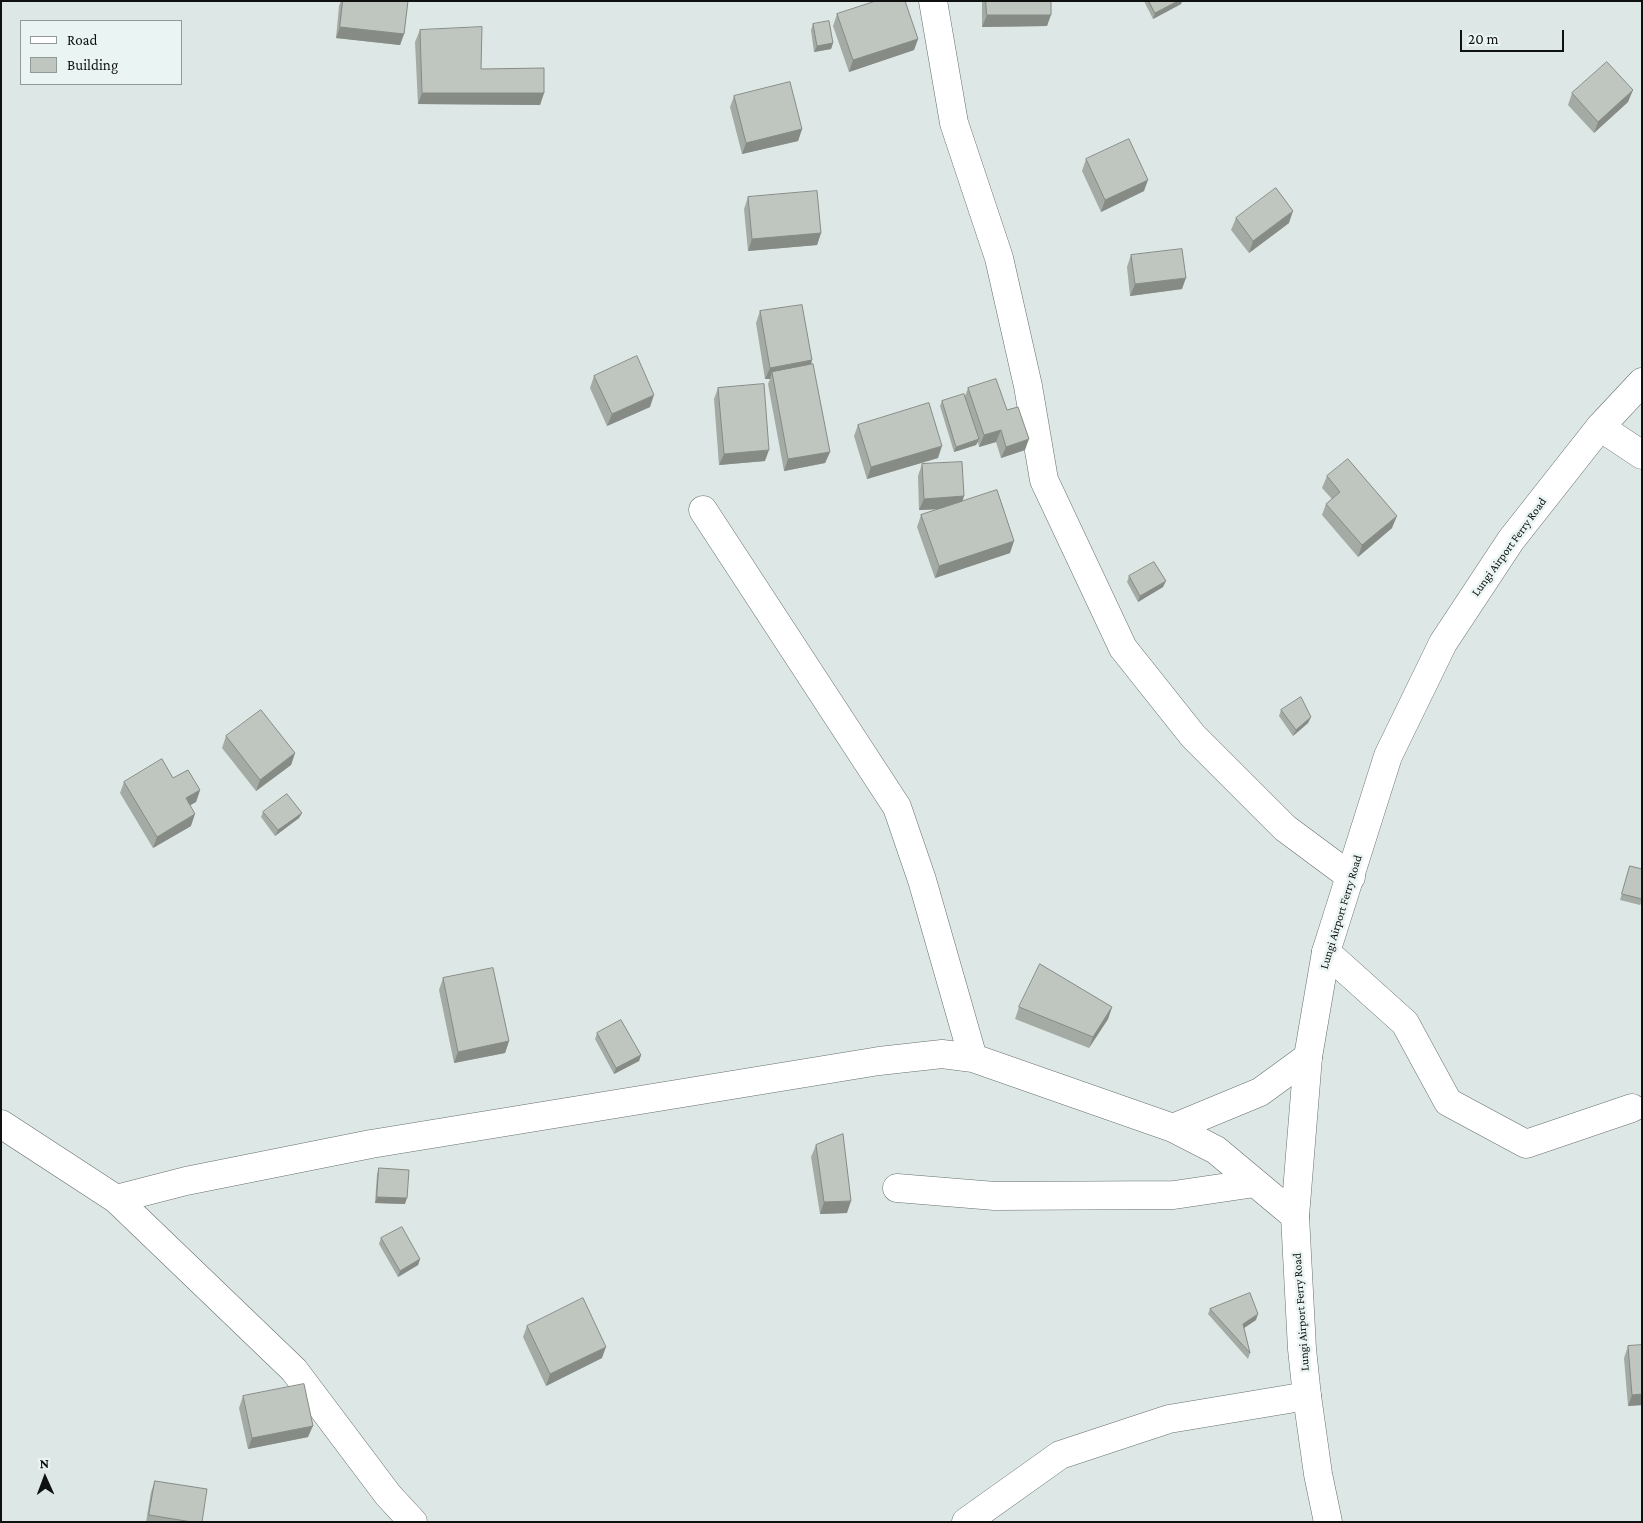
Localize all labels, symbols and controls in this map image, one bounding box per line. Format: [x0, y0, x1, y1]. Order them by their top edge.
legend [20, 20, 182, 85]
scale bar [1463, 20, 1567, 52]
text: 20 m [1468, 31, 1499, 47]
text: Road [67, 32, 97, 48]
text: Building [67, 57, 118, 73]
street label: Lungi Airport Ferry Road [1468, 495, 1550, 599]
street label: Lungi Airport Ferry Road [1317, 853, 1365, 971]
street label: Lungi Airport Ferry Road [1290, 1252, 1312, 1372]
north arrow [20, 1453, 70, 1503]
text: N [39, 1455, 50, 1471]

